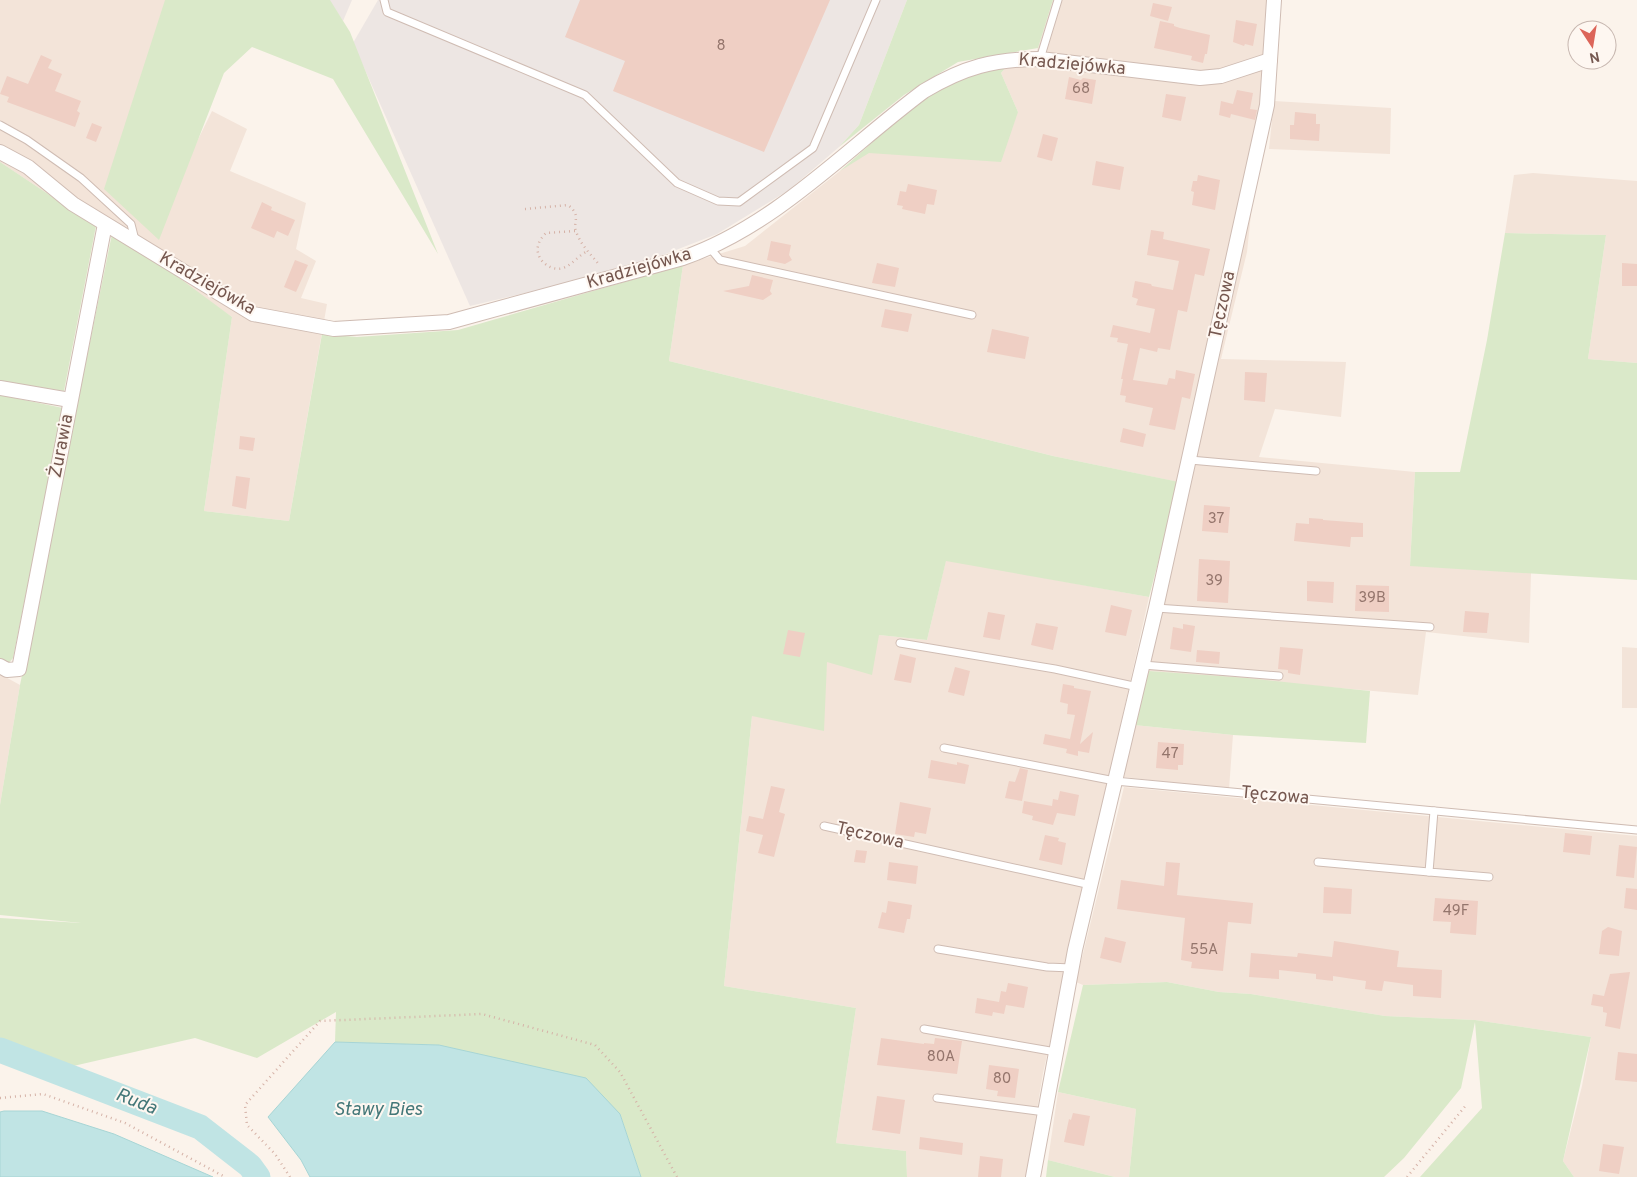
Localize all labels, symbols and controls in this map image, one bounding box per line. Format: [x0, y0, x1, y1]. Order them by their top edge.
north arrow [1567, 20, 1617, 70]
house number: 8 [716, 37, 726, 56]
text: N [1588, 47, 1601, 66]
street label: Kradziejówka [1017, 49, 1127, 81]
house number: 68 [1072, 80, 1090, 99]
street label: Kradziejówka [584, 243, 694, 295]
street label: Kradziejówka [155, 247, 259, 321]
street label: Tęczowa [1205, 269, 1241, 341]
street label: Żurawia [43, 412, 79, 480]
house number: 37 [1208, 510, 1225, 529]
house number: 39 [1205, 572, 1223, 591]
house number: 39B [1358, 589, 1386, 608]
house number: 47 [1162, 745, 1179, 764]
street label: Tęczowa [1240, 782, 1310, 810]
street label: Tęczowa [834, 817, 906, 855]
house number: 49F [1443, 902, 1469, 921]
house number: 55A [1190, 941, 1218, 960]
house number: 80A [927, 1048, 955, 1067]
house number: 80 [993, 1070, 1011, 1089]
water label: Ruda [112, 1083, 160, 1121]
water label: Stawy Bies [334, 1098, 423, 1122]

